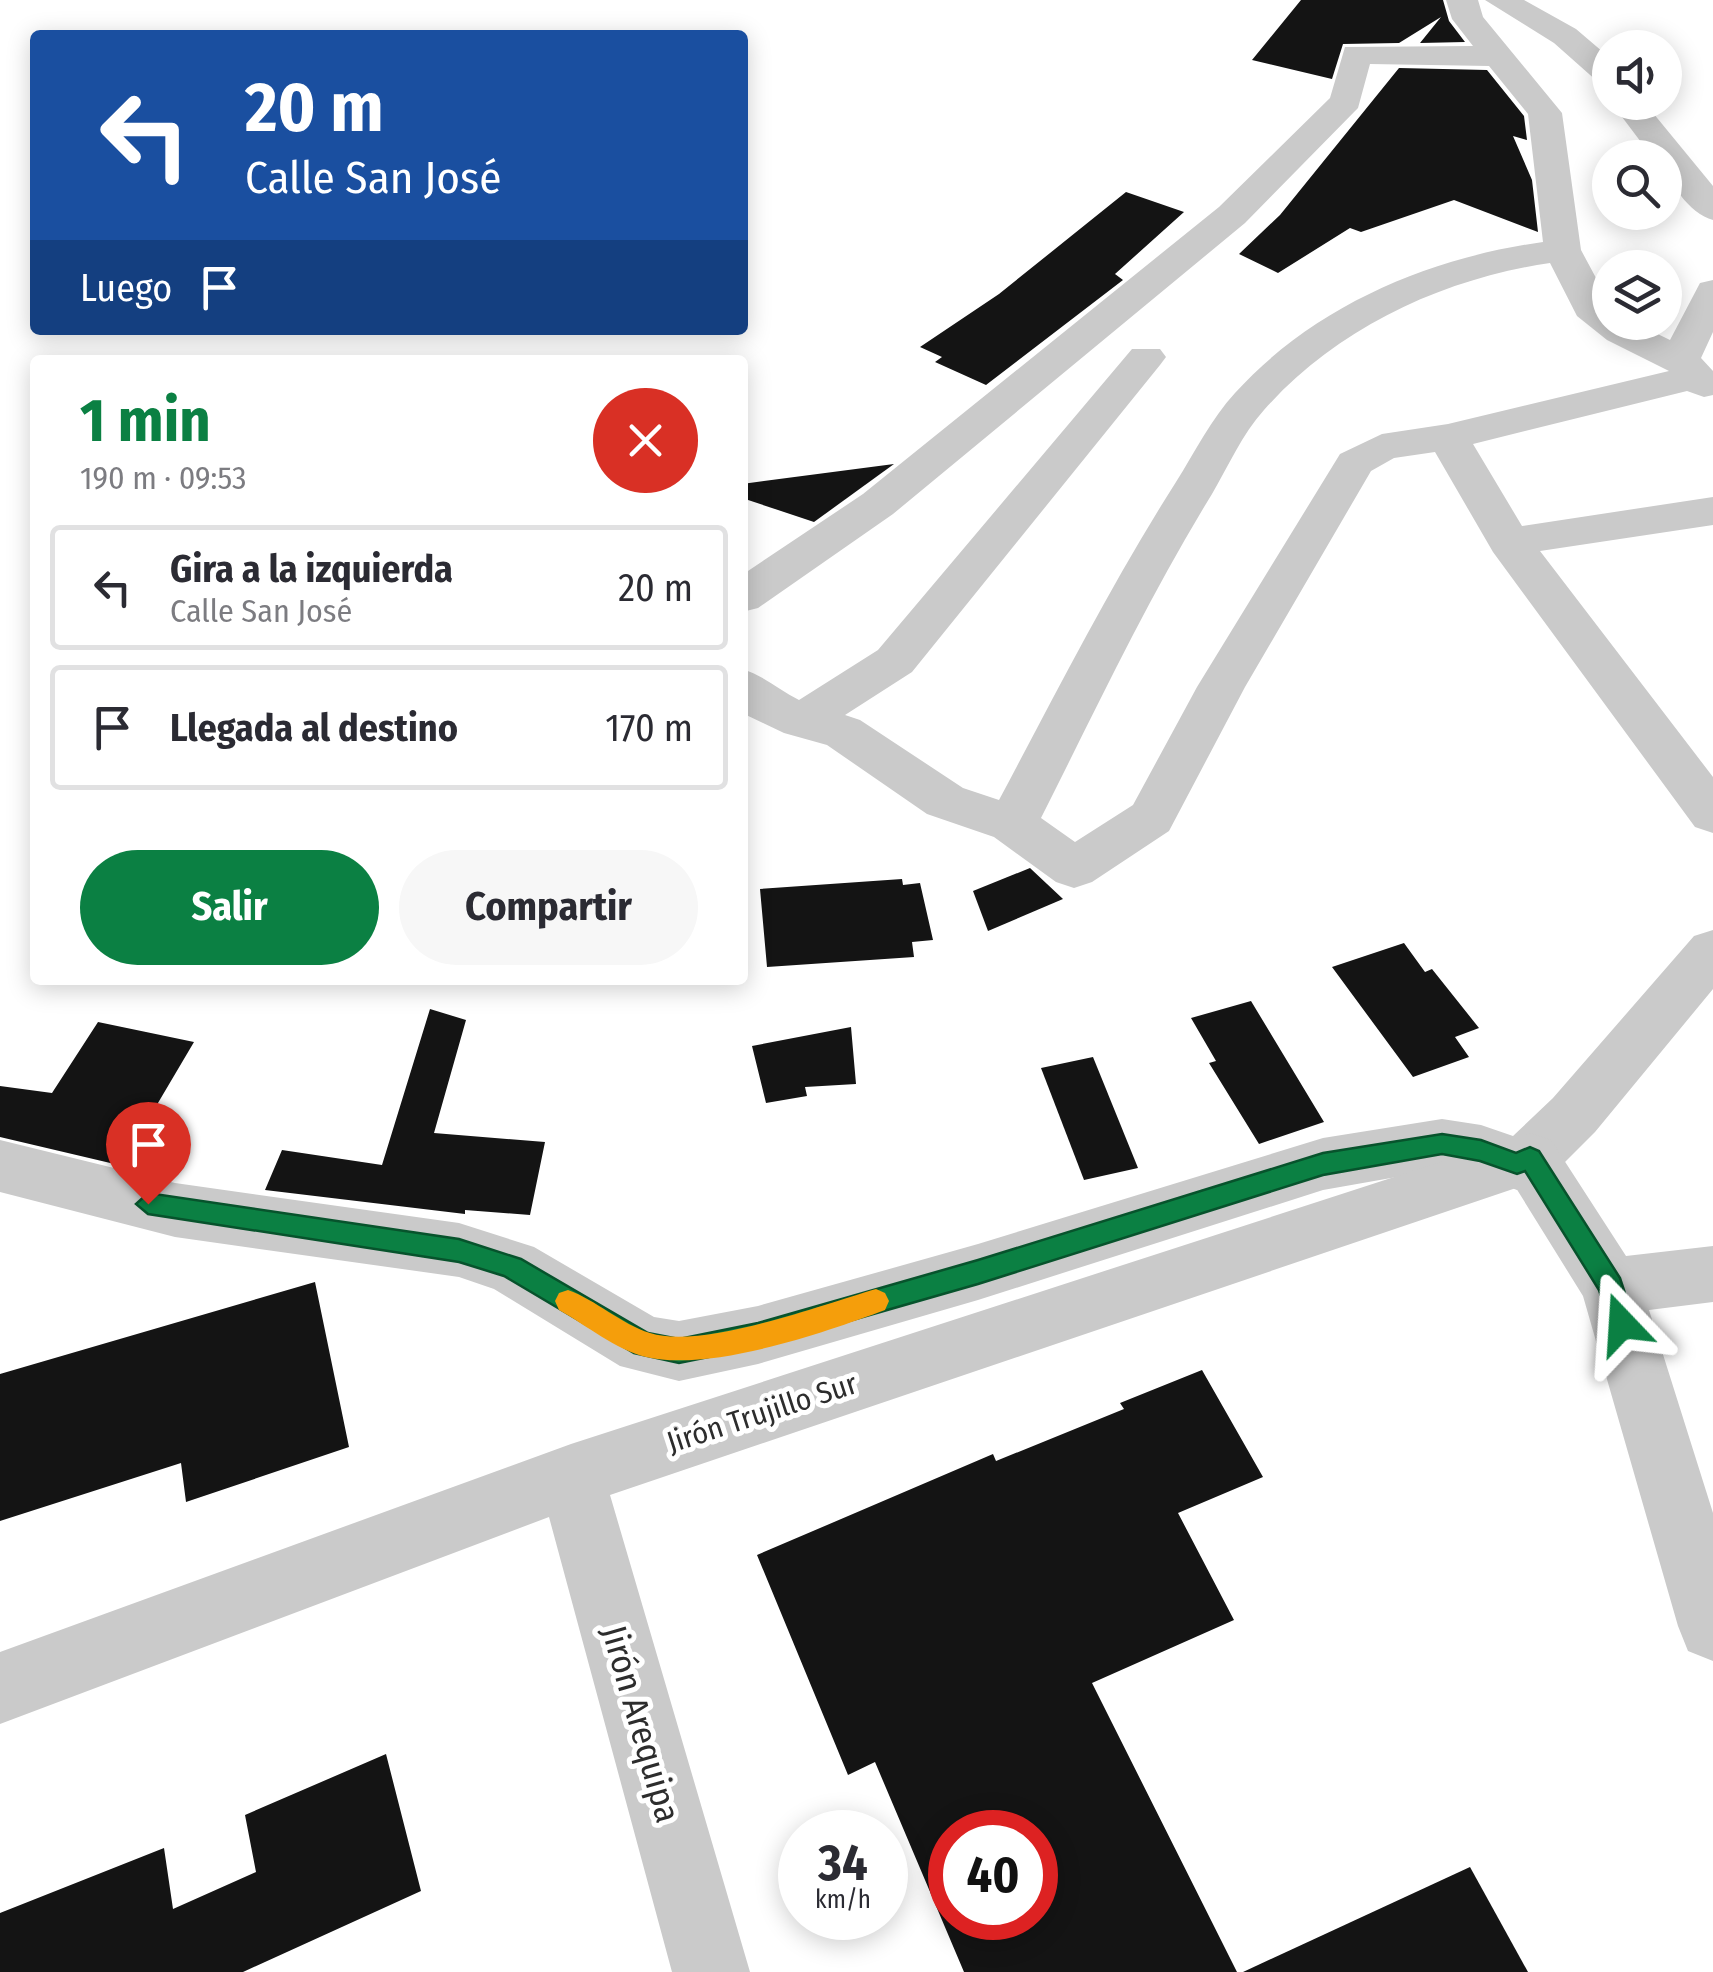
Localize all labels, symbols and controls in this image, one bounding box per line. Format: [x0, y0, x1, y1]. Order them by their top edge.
map controls [1592, 30, 1682, 340]
button: sound [1592, 30, 1682, 120]
text: 20 m [245, 66, 384, 150]
icon: left [80, 70, 210, 200]
button: search [1592, 140, 1682, 230]
text: Calle San José [245, 151, 501, 205]
button: layers [1592, 250, 1682, 340]
icon: arrive [192, 260, 247, 315]
text: Luego [80, 265, 172, 311]
text: 1 min [80, 385, 211, 457]
button: close [593, 388, 698, 493]
text: 190 m · 09:53 [80, 459, 246, 497]
text: Gira a la izquierda [170, 546, 453, 592]
icon: left [85, 560, 140, 615]
text: 20 m [618, 565, 693, 611]
text: Calle San José [170, 592, 352, 630]
icon: arrive [85, 700, 140, 755]
text: Llegada al destino [170, 705, 458, 751]
text: 170 m [605, 705, 693, 751]
button: Salir [80, 850, 379, 965]
button: Compartir [399, 850, 698, 965]
pin [106, 1102, 191, 1205]
icon: arrive [121, 1117, 176, 1172]
position arrow [1570, 1272, 1674, 1376]
street label: Jirón Trujillo Sur [662, 1365, 862, 1461]
street label: Jirón Arequipa [593, 1621, 689, 1827]
speed limit sign: 40 [928, 1810, 1058, 1940]
text: 34 [818, 1833, 868, 1893]
text: km/h [815, 1885, 871, 1915]

